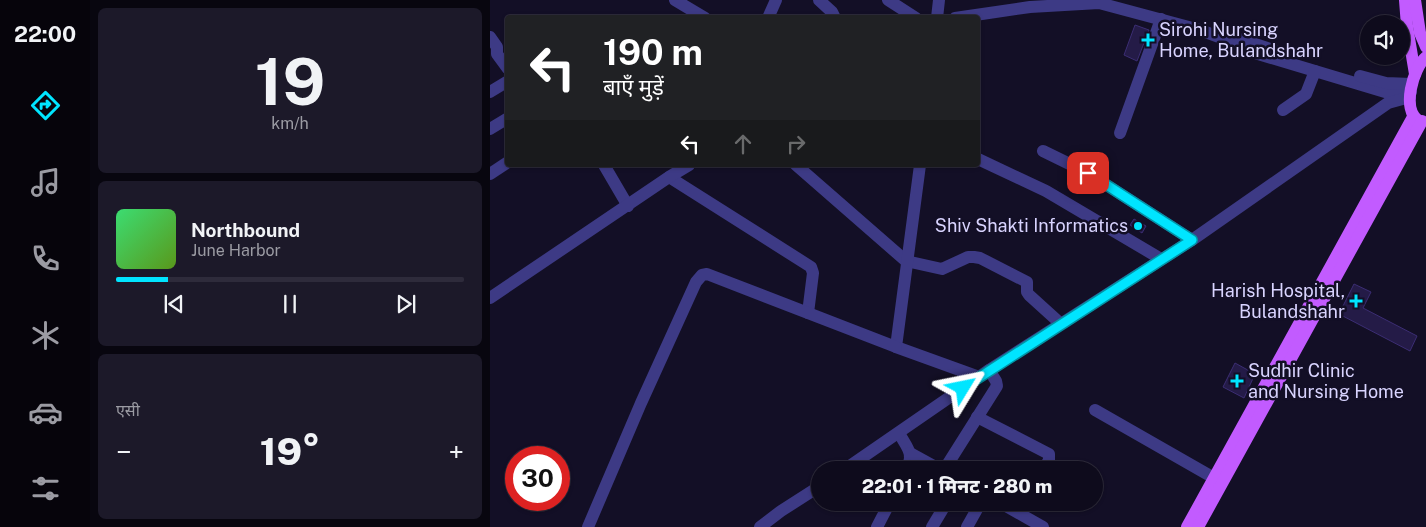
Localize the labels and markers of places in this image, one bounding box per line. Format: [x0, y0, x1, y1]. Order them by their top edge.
place label: Sirohi Nursing Home, Bulandshahr [1159, 19, 1323, 61]
marker: Sirohi Nursing Home, Bulandshahr [1141, 33, 1155, 47]
pin [1067, 152, 1109, 194]
place label: Shiv Shakti Informatics [935, 215, 1128, 236]
marker: Shiv Shakti Informatics [1132, 220, 1144, 232]
place label: Harish Hospital, Bulandshahr [1211, 280, 1345, 322]
marker: Harish Hospital, Bulandshahr [1349, 294, 1363, 308]
place label: Sudhir Clinic and Nursing Home [1248, 360, 1404, 402]
marker: Sudhir Clinic and Nursing Home [1230, 374, 1244, 388]

